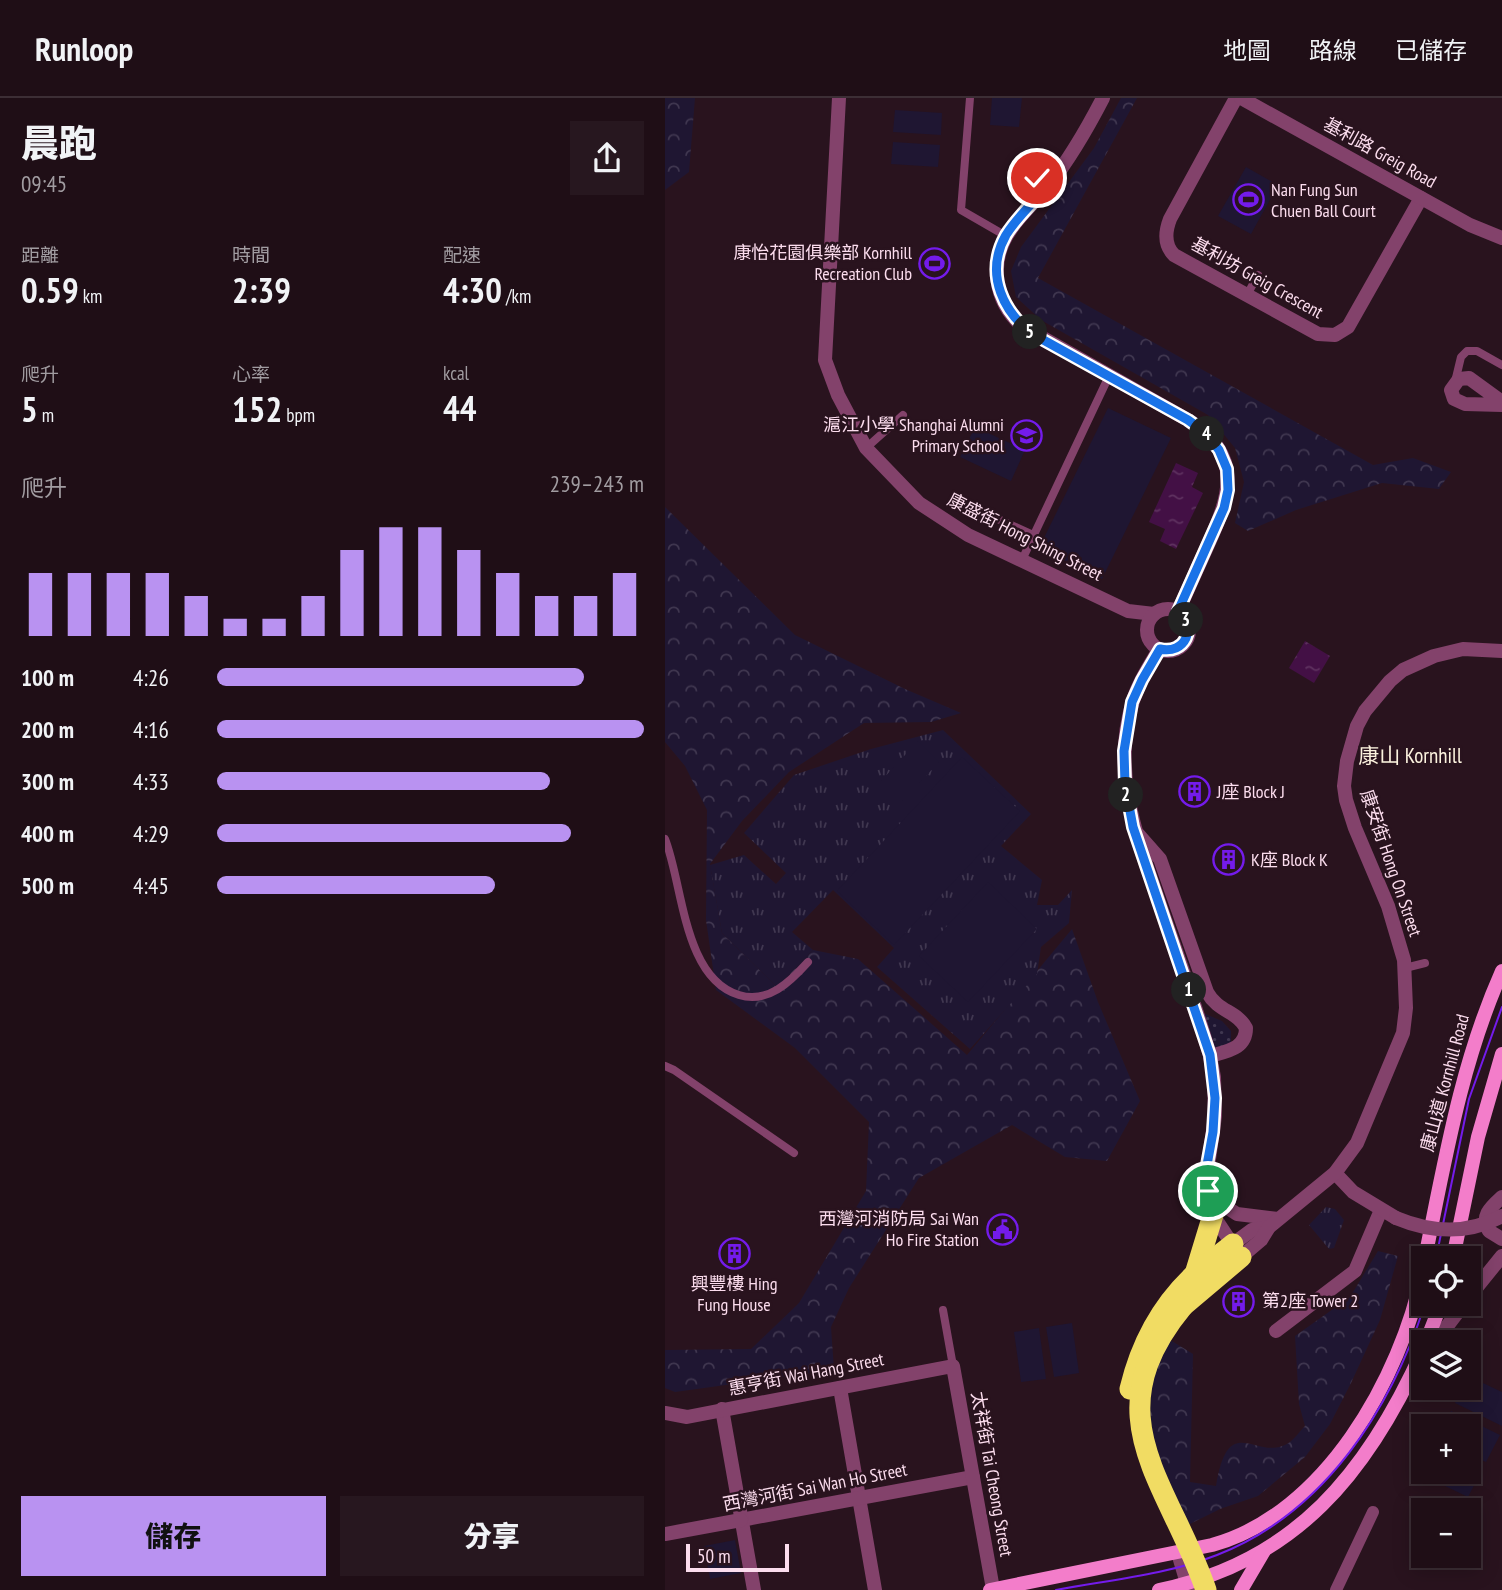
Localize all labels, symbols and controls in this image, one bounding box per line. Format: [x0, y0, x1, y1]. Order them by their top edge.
text: Runloop [35, 27, 133, 70]
text: 地圖 [1223, 35, 1271, 66]
text: 路線 [1309, 35, 1357, 66]
text: 已儲存 [1395, 35, 1467, 66]
street label: 基利路 Greig Road [1320, 112, 1441, 193]
text: 晨跑 [21, 118, 97, 167]
button: share [570, 121, 644, 195]
pin [1007, 148, 1067, 208]
icon: check [1018, 159, 1056, 197]
text: 09:45 [21, 169, 67, 198]
place label: Nan Fung Sun Chuen Ball Court [1271, 178, 1376, 222]
sports icon: Nan Fung Sun Chuen Ball Court [1231, 183, 1265, 217]
street label: 基利坊 Greig Crescent [1187, 232, 1327, 323]
place label: 康怡花園俱樂部 Kornhill Recreation Club [733, 241, 913, 285]
text: 距離 [21, 243, 59, 267]
text: 時間 [232, 243, 270, 267]
text: 配速 [443, 243, 481, 267]
sports icon: 康怡花園俱樂部 Kornhill Recreation Club [918, 246, 952, 280]
text: 0.59 [21, 267, 79, 313]
text: 2:39 [232, 267, 291, 313]
text: 4:30 [443, 267, 502, 313]
text: km [79, 284, 102, 308]
text: /km [502, 284, 531, 308]
pin: 5 [1013, 314, 1047, 350]
text: 5 [1025, 319, 1034, 343]
text: kcal [443, 361, 469, 385]
text: 爬升 [21, 362, 59, 386]
text: 心率 [232, 362, 270, 386]
text: 44 [443, 385, 476, 431]
text: 5 [21, 386, 38, 432]
text: 152 [232, 386, 282, 432]
text: m [38, 403, 54, 427]
text: bpm [282, 403, 315, 427]
place label: 滬江小學 Shanghai Alumni Primary School [823, 413, 1005, 457]
pin: 4 [1189, 416, 1225, 452]
school or university icon: 滬江小學 Shanghai Alumni Primary School [1010, 418, 1044, 452]
text: 4 [1202, 421, 1211, 445]
text: 239–243 m [550, 469, 644, 498]
text: 爬升 [21, 473, 67, 502]
street label: 康盛街 Hong Shing Street [944, 487, 1107, 586]
pin: 3 [1169, 602, 1203, 638]
text: 3 [1181, 607, 1190, 631]
text: 100 m [21, 663, 74, 692]
text: 4:26 [133, 663, 169, 692]
text: 200 m [21, 715, 74, 744]
text: 4:16 [133, 715, 169, 744]
district label: 康山 Kornhill [1358, 742, 1462, 769]
text: 300 m [21, 767, 74, 796]
text: 4:33 [133, 767, 169, 796]
building icon: J座 Block J [1177, 775, 1211, 809]
pin: 2 [1109, 778, 1143, 812]
place label: J座 Block J [1216, 780, 1285, 803]
text: 2 [1121, 782, 1130, 806]
street label: 康安街 Hong On Street [1356, 786, 1427, 939]
text: 400 m [21, 819, 74, 848]
text: 4:29 [133, 819, 169, 848]
building icon: K座 Block K [1211, 843, 1245, 877]
place label: K座 Block K [1251, 848, 1328, 871]
text: 500 m [21, 871, 74, 900]
text: 4:45 [133, 871, 169, 900]
pin: 1 [1171, 972, 1207, 1008]
text: 1 [1184, 977, 1193, 1001]
street label: 康山道 Kornhill Road [1415, 1012, 1474, 1154]
pin [1178, 1161, 1238, 1221]
icon: arrive [1189, 1172, 1227, 1210]
place label: 西灣河消防局 Sai Wan Ho Fire Station [818, 1207, 979, 1251]
public building icon: 西灣河消防局 Sai Wan Ho Fire Station [985, 1212, 1019, 1246]
building icon: 興豐樓 Hing Fung House [717, 1236, 751, 1270]
map controls [1411, 1246, 1481, 1568]
button: locate [1411, 1246, 1481, 1316]
place label: 興豐樓 Hing Fung House [690, 1272, 778, 1316]
building icon: 第2座 Tower 2 [1222, 1284, 1256, 1318]
place label: 第2座 Tower 2 [1262, 1289, 1358, 1312]
button: layers [1411, 1330, 1481, 1400]
street label: 惠亨街 Wai Hang Street [726, 1347, 886, 1400]
street label: 太祥街 Tai Cheong Street [967, 1390, 1018, 1558]
button: + [1411, 1414, 1481, 1484]
street label: 西灣河街 Sai Wan Ho Street [721, 1457, 909, 1516]
button: 儲存 [21, 1496, 326, 1576]
button: 分享 [340, 1496, 644, 1576]
button: − [1411, 1498, 1481, 1568]
scale bar [686, 1541, 789, 1573]
text: 50 m [697, 1544, 731, 1568]

